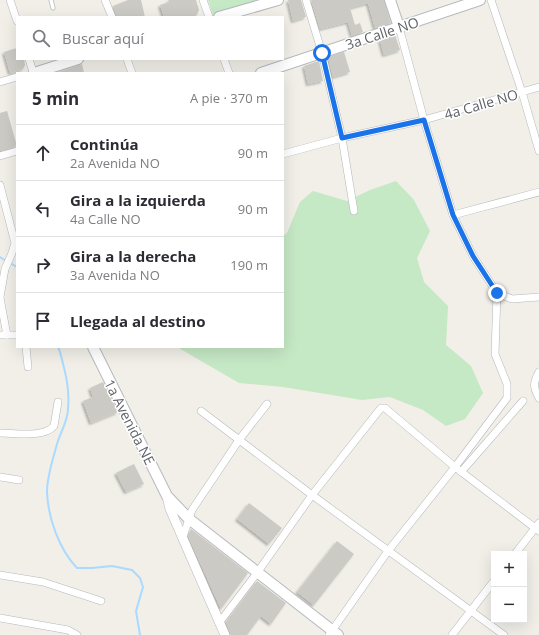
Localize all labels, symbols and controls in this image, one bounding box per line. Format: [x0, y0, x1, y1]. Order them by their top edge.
street label: 3a Calle NO [343, 12, 421, 54]
search box [16, 16, 284, 60]
icon: search [30, 27, 52, 49]
text: Buscar aquí [62, 28, 144, 48]
route start [313, 44, 331, 62]
street label: 4a Calle NO [442, 84, 520, 124]
text: 5 min [32, 87, 79, 110]
text: A pie · 370 m [190, 89, 268, 107]
text: Continúa [70, 134, 139, 154]
icon: ahead [32, 142, 54, 164]
text: 90 m [238, 144, 268, 162]
text: 2a Avenida NO [70, 154, 160, 172]
text: Gira a la izquierda [70, 190, 206, 210]
icon: left [32, 198, 54, 220]
text: 90 m [238, 200, 268, 218]
text: 4a Calle NO [70, 210, 141, 228]
text: Gira a la derecha [70, 246, 196, 266]
icon: right [32, 254, 54, 276]
text: 190 m [230, 256, 268, 274]
text: 3a Avenida NO [70, 266, 160, 284]
route end [488, 284, 506, 302]
icon: arrive [32, 310, 54, 332]
text: Llegada al destino [70, 311, 205, 331]
street label: 1a Avenida NE [100, 376, 160, 468]
map controls [491, 551, 527, 623]
button: + [491, 551, 527, 587]
button: − [491, 587, 527, 623]

